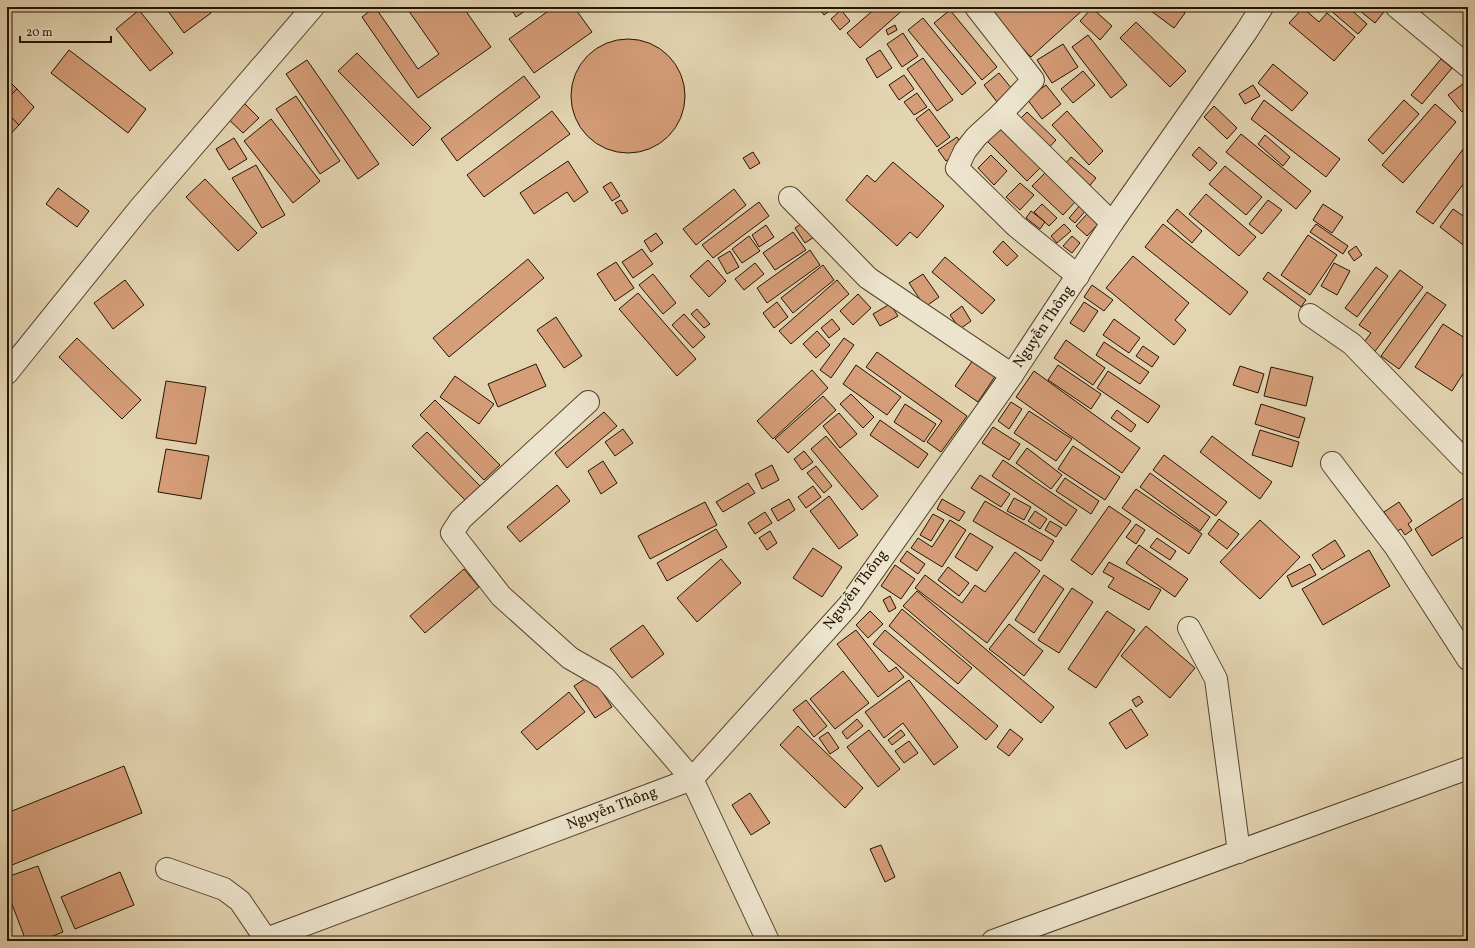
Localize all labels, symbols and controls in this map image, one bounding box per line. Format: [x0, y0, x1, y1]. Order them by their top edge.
scale bar [20, 18, 111, 44]
text: 20 m [26, 25, 53, 41]
street label: Nguyễn Thông [1009, 281, 1080, 372]
street label: Nguyễn Thông [819, 545, 893, 634]
street label: Nguyễn Thông [564, 782, 661, 836]

